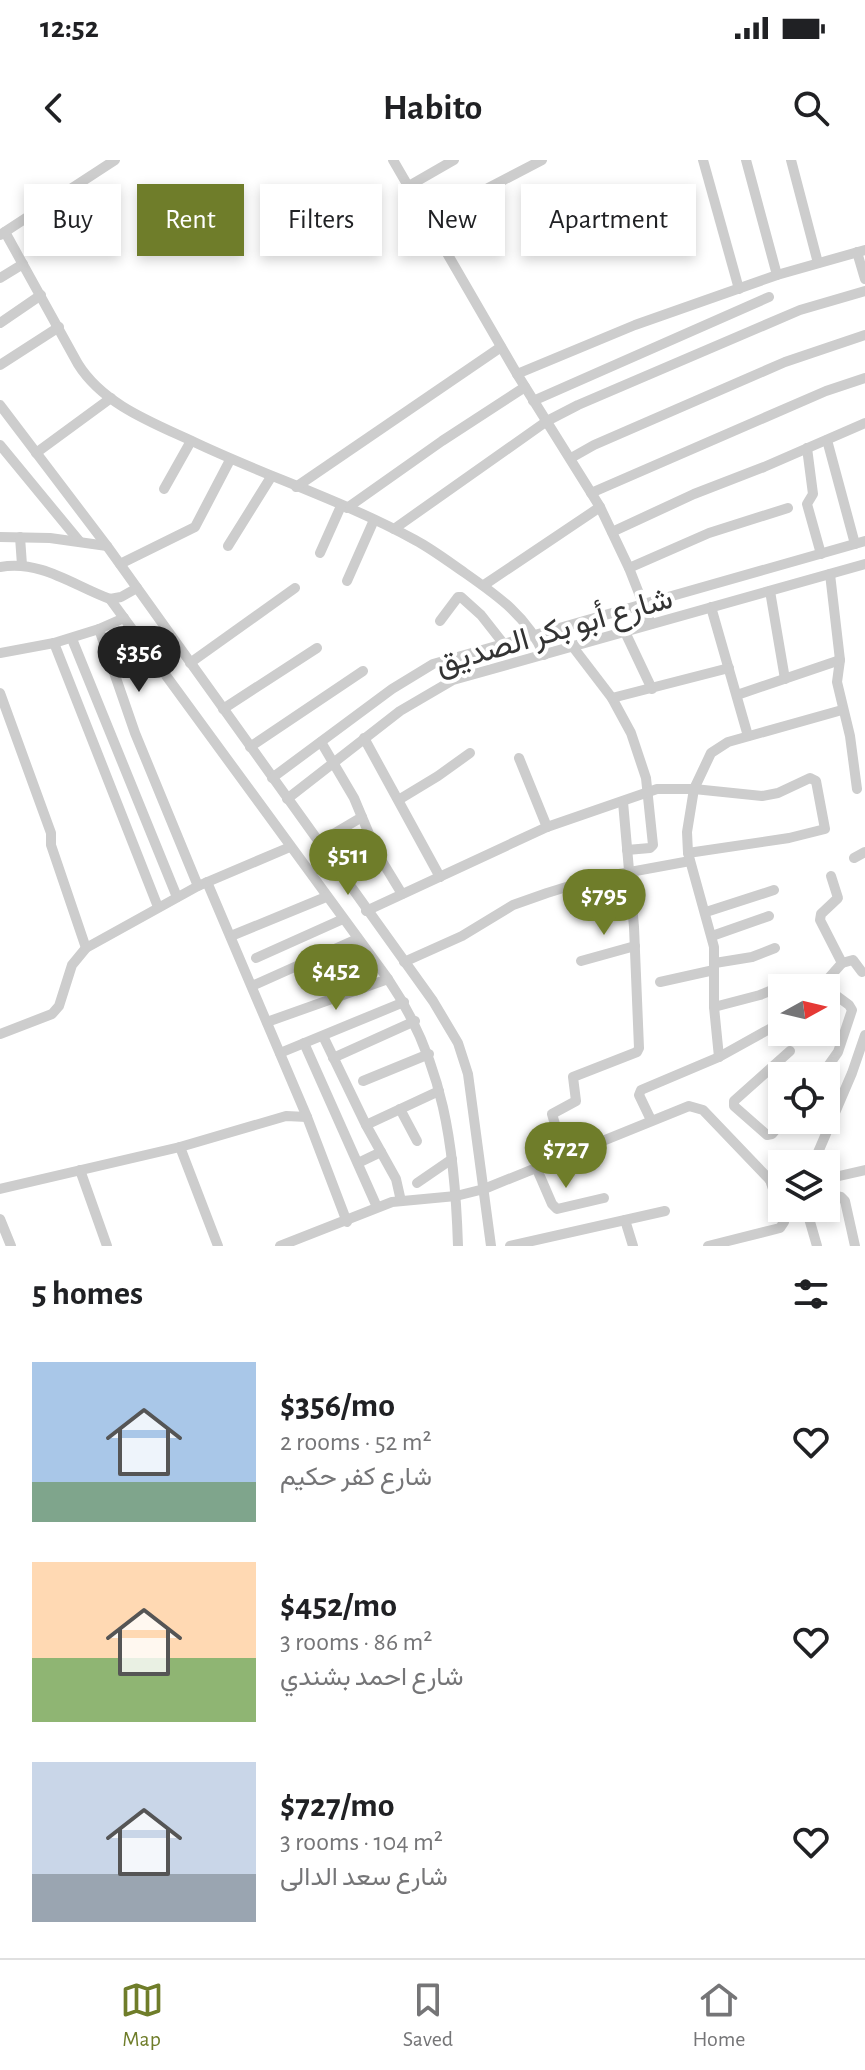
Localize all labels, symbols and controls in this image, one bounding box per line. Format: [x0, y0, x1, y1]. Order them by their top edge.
text: 12:52 [40, 13, 99, 43]
icon: back [32, 86, 76, 130]
icon: search [789, 86, 833, 130]
text: Habito [383, 90, 482, 126]
chip: Buy [24, 184, 121, 256]
chip: Rent [137, 184, 244, 256]
chip: Filters [260, 184, 382, 256]
chip: New [398, 184, 505, 256]
chip: Apartment [521, 184, 696, 256]
street label: شارع أبو بكر الصديق [431, 580, 678, 685]
pin: $356 [92, 626, 186, 694]
text: $356 [116, 639, 162, 665]
pin: $511 [301, 829, 395, 897]
text: $511 [327, 842, 369, 868]
pin: $795 [557, 869, 651, 937]
text: $795 [581, 882, 627, 908]
pin: $452 [289, 944, 383, 1012]
text: $452 [312, 957, 360, 983]
north arrow [768, 974, 840, 1046]
map controls [768, 974, 840, 1222]
button: locate [768, 1062, 840, 1134]
pin: $727 [519, 1122, 613, 1190]
text: $727 [543, 1135, 589, 1161]
button: layers [768, 1150, 840, 1222]
icon: filters [789, 1272, 833, 1316]
text: 5 homes [32, 1277, 143, 1311]
text: $356/mo [280, 1389, 395, 1423]
icon: home [96, 1394, 192, 1490]
icon: heart [789, 1420, 833, 1464]
text: 2 rooms · 52 m² [280, 1429, 432, 1455]
text: شارع كفر حكيم [280, 1464, 432, 1490]
text: $452/mo [280, 1589, 397, 1623]
icon: home [96, 1594, 192, 1690]
icon: heart [789, 1620, 833, 1664]
text: 3 rooms · 86 m² [280, 1629, 432, 1655]
text: شارع احمد بشندي [280, 1664, 464, 1690]
text: $727/mo [280, 1789, 395, 1823]
icon: home [96, 1794, 192, 1890]
icon: heart [789, 1820, 833, 1864]
text: 3 rooms · 104 m² [280, 1829, 443, 1855]
text: شارع سعد الدالى [280, 1864, 448, 1890]
tab: Map [120, 1978, 164, 2052]
tab: Saved [403, 1978, 453, 2052]
tab: Home [692, 1978, 745, 2052]

